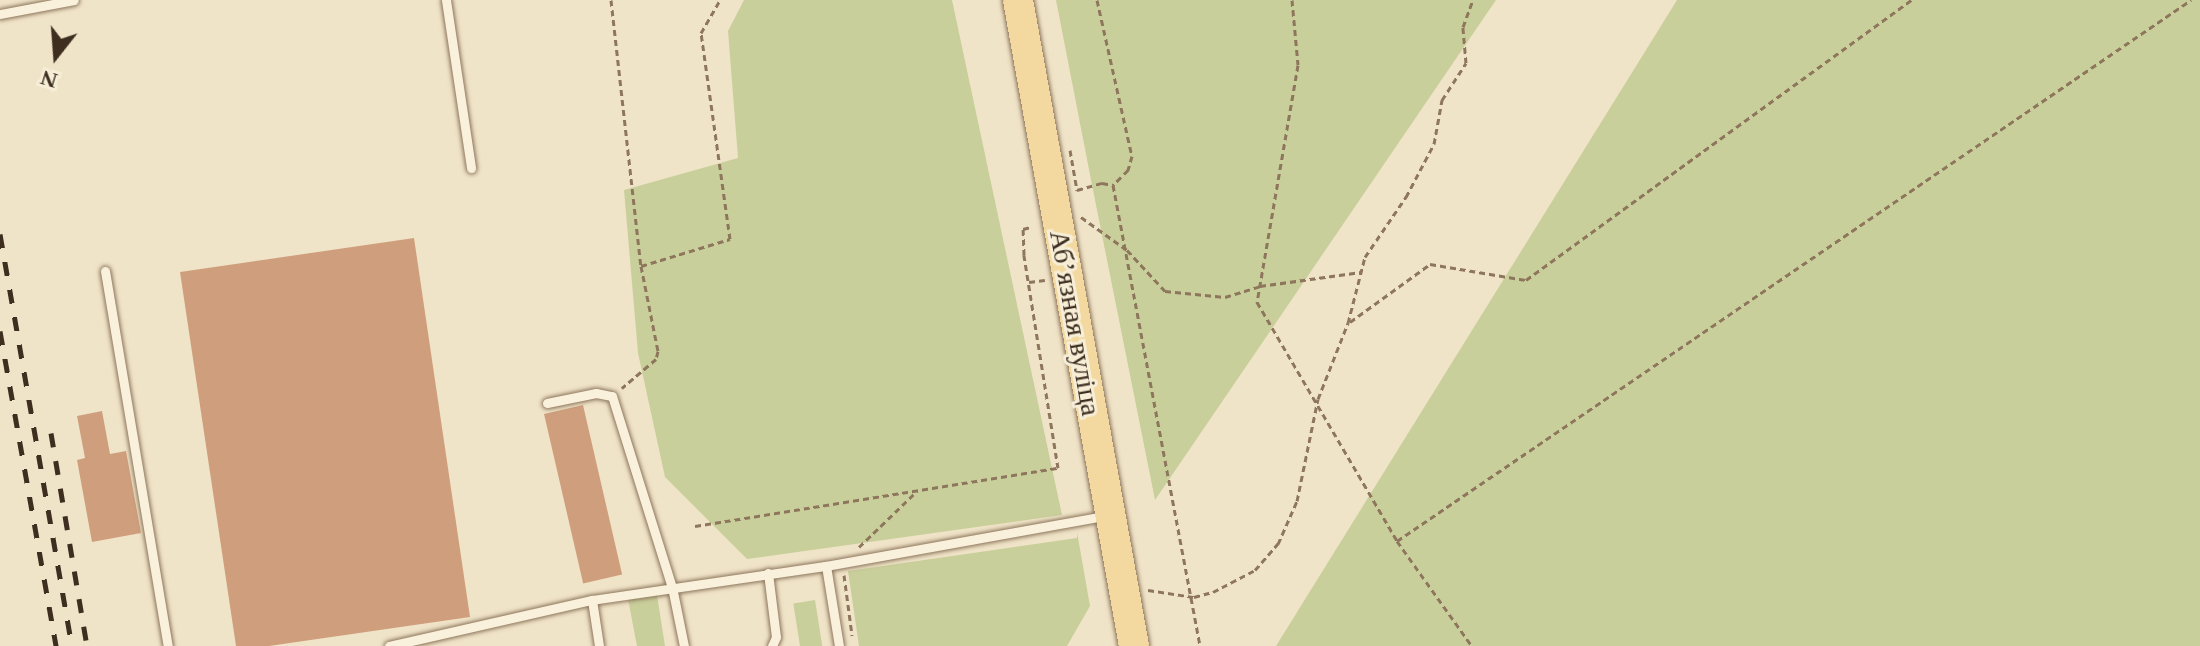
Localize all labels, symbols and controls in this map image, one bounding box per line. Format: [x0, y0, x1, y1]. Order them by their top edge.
north arrow [16, 16, 96, 96]
text: N [38, 65, 60, 94]
street label: Абʼязная вуліца [1042, 228, 1108, 418]

